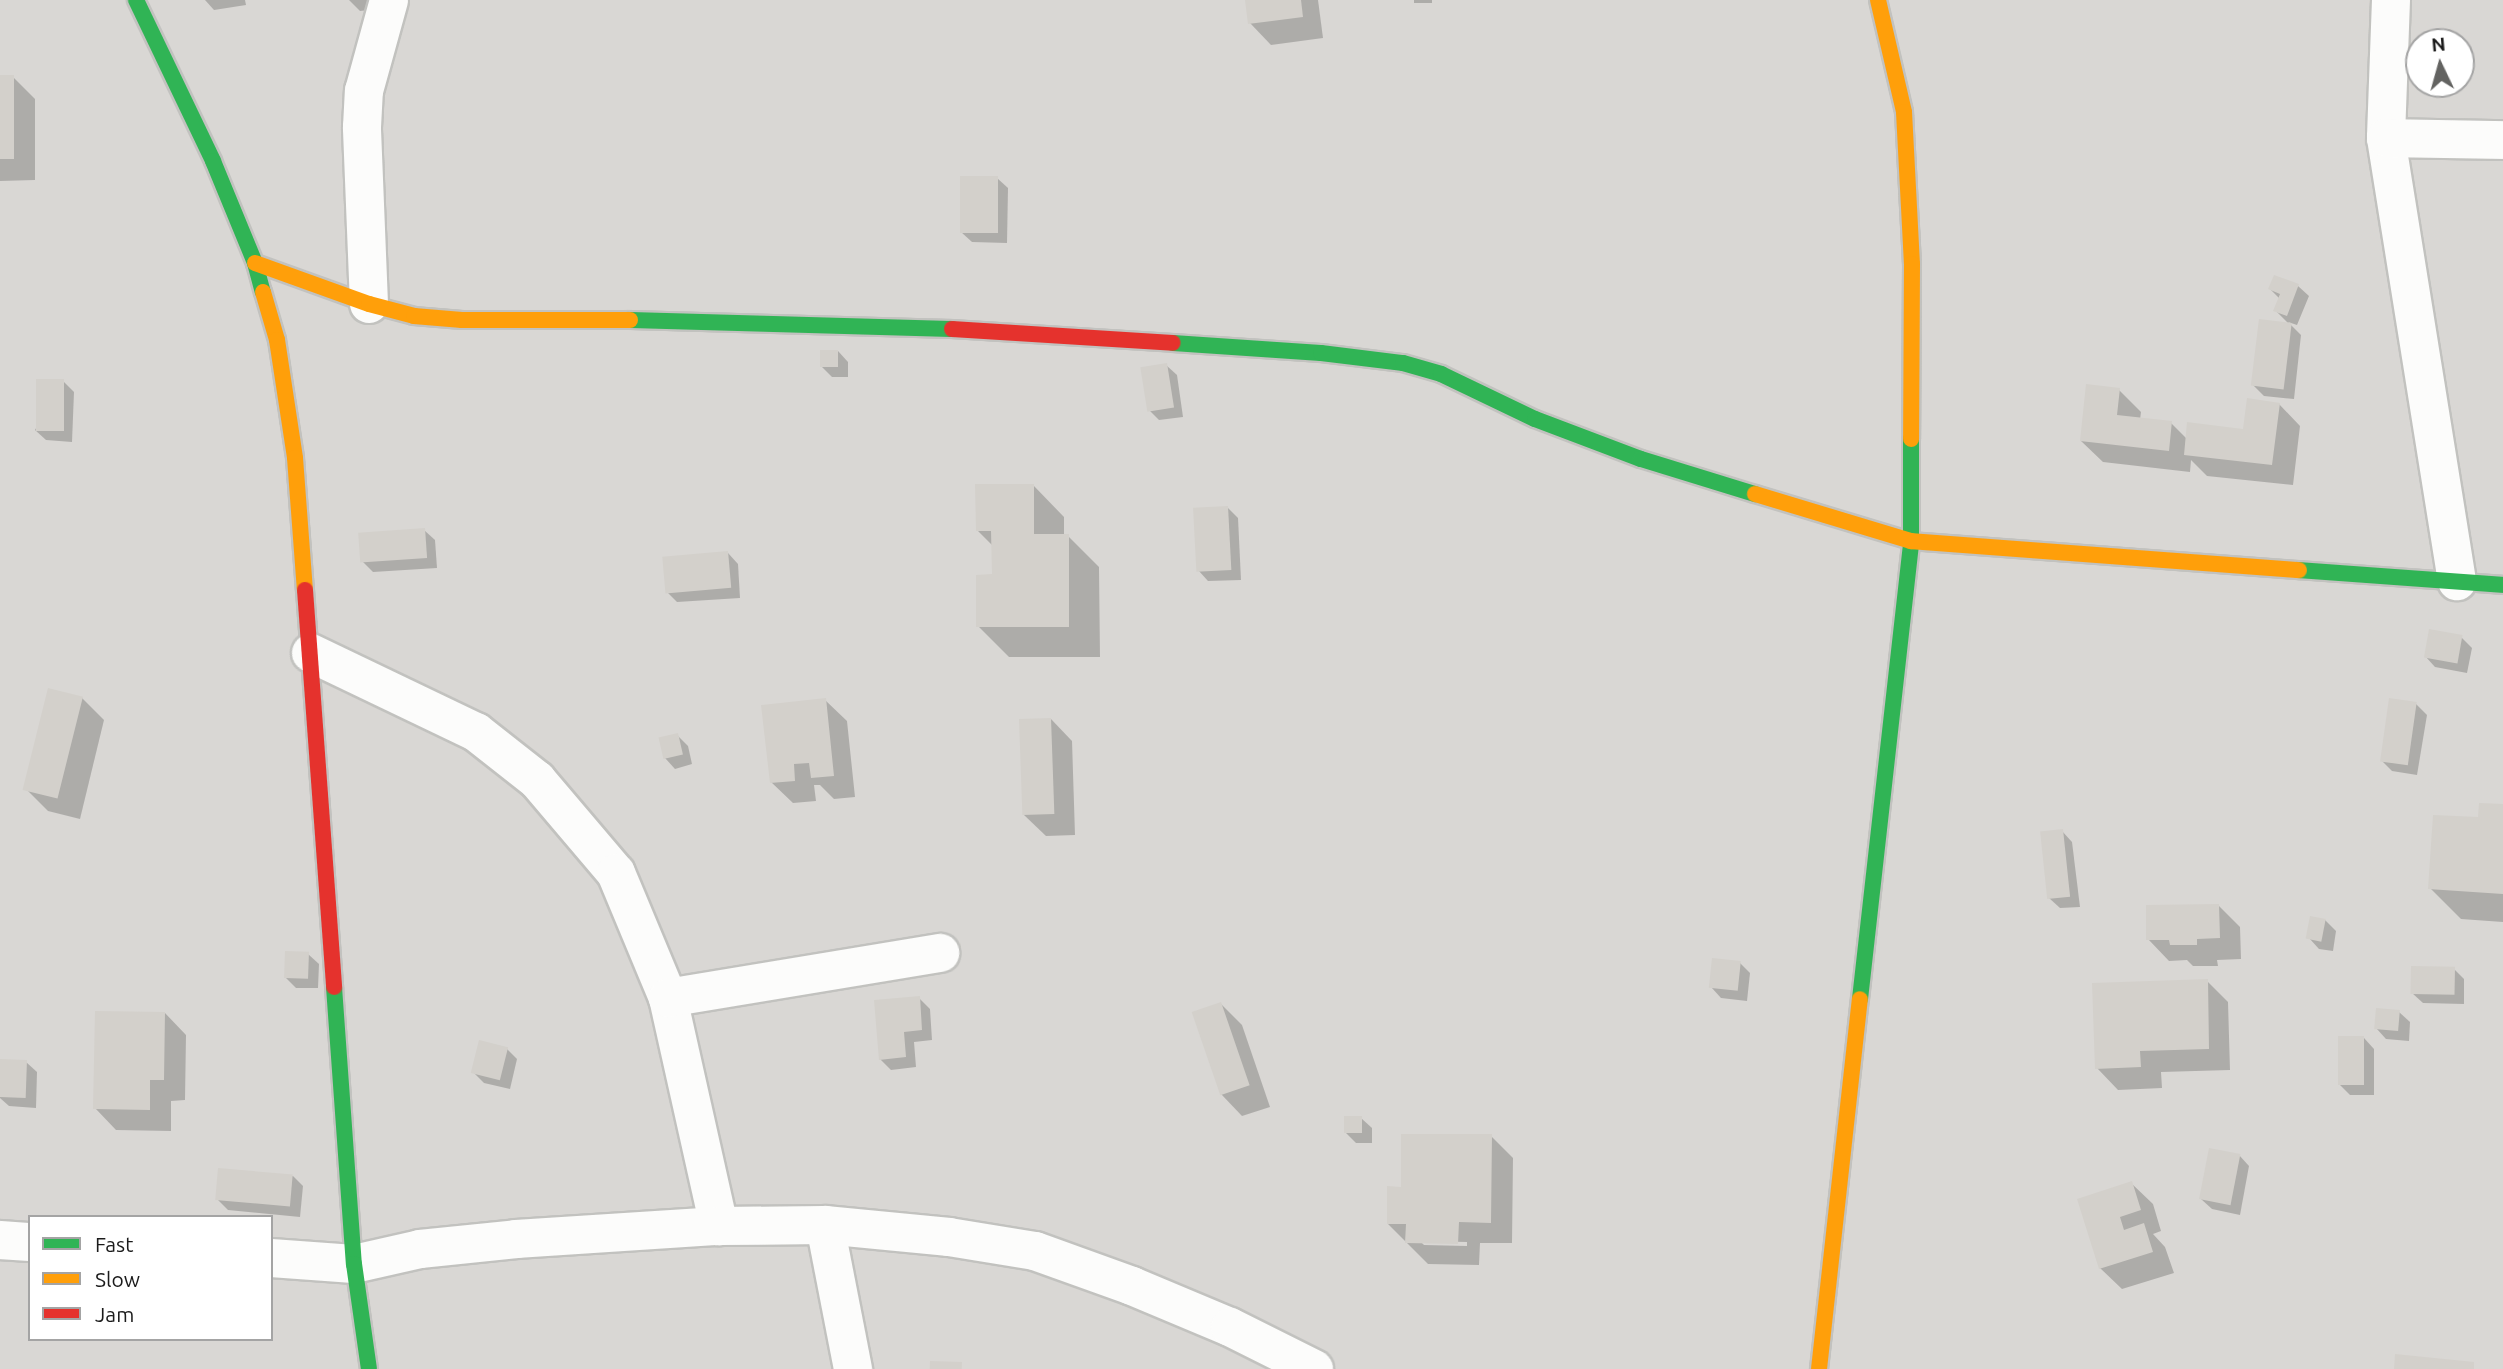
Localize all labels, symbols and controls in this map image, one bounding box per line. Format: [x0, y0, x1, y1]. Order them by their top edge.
north arrow [2405, 28, 2475, 98]
text: N [2430, 32, 2446, 56]
legend [28, 1215, 273, 1341]
text: Fast [95, 1232, 133, 1256]
text: Slow [95, 1267, 140, 1291]
text: Jam [95, 1302, 134, 1326]

